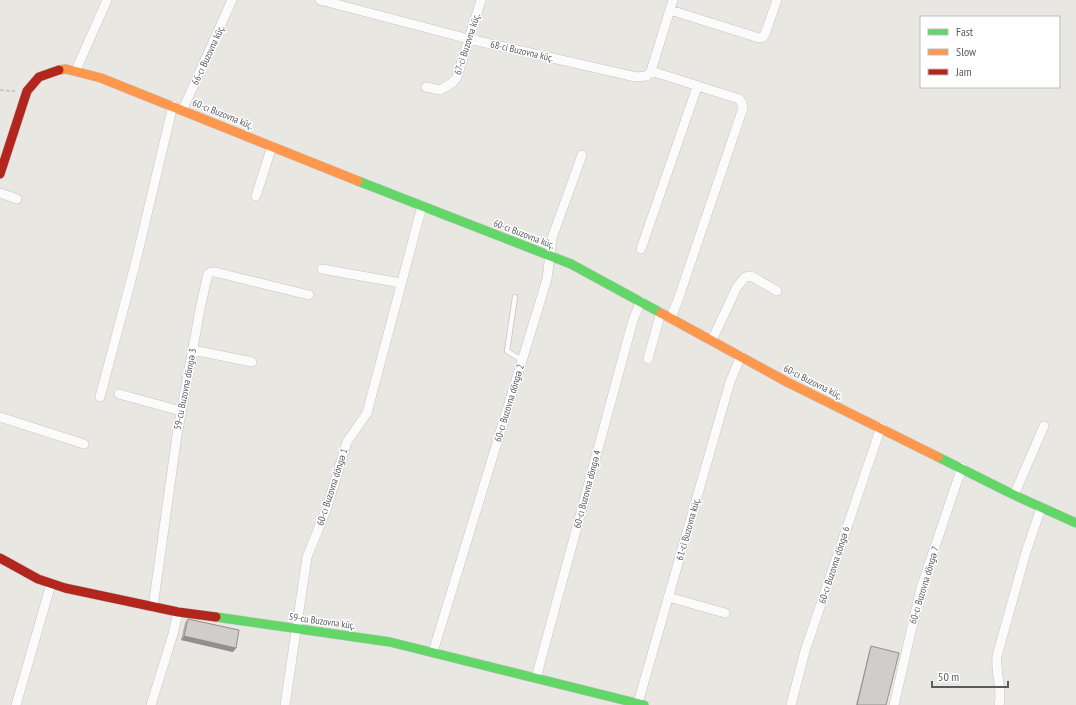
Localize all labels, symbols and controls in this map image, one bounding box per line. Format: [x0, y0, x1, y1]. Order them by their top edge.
street label: 67-ci Buzovna küç. [451, 11, 483, 76]
legend [920, 16, 1060, 88]
street label: 66-cı Buzovna küç. [188, 23, 228, 87]
text: Fast [956, 24, 974, 39]
street label: 68-ci Buzovna küç. [489, 37, 555, 65]
text: Slow [956, 44, 977, 59]
text: Jam [955, 64, 972, 79]
street label: 60-cı Buzovna küç. [191, 96, 256, 132]
street label: 60-cı Buzovna küç. [492, 216, 557, 252]
street label: 59-cu Buzovna döngə 3 [171, 347, 199, 431]
street label: 60-cı Buzovna küç. [781, 362, 845, 403]
street label: 60-cı Buzovna döngə 2 [491, 363, 527, 443]
street label: 60-cı Buzovna döngə 1 [313, 447, 351, 527]
street label: 60-cı Buzovna döngə 4 [570, 448, 604, 530]
street label: 61-ci Buzovna küç. [673, 496, 703, 562]
street label: 60-cı Buzovna döngə 6 [815, 524, 853, 605]
street label: 60-cı Buzovna döngə 7 [906, 545, 942, 625]
street label: 59-cu Buzovna küç. [288, 610, 356, 632]
scale bar [932, 663, 1008, 689]
text: 50 m [938, 669, 959, 684]

